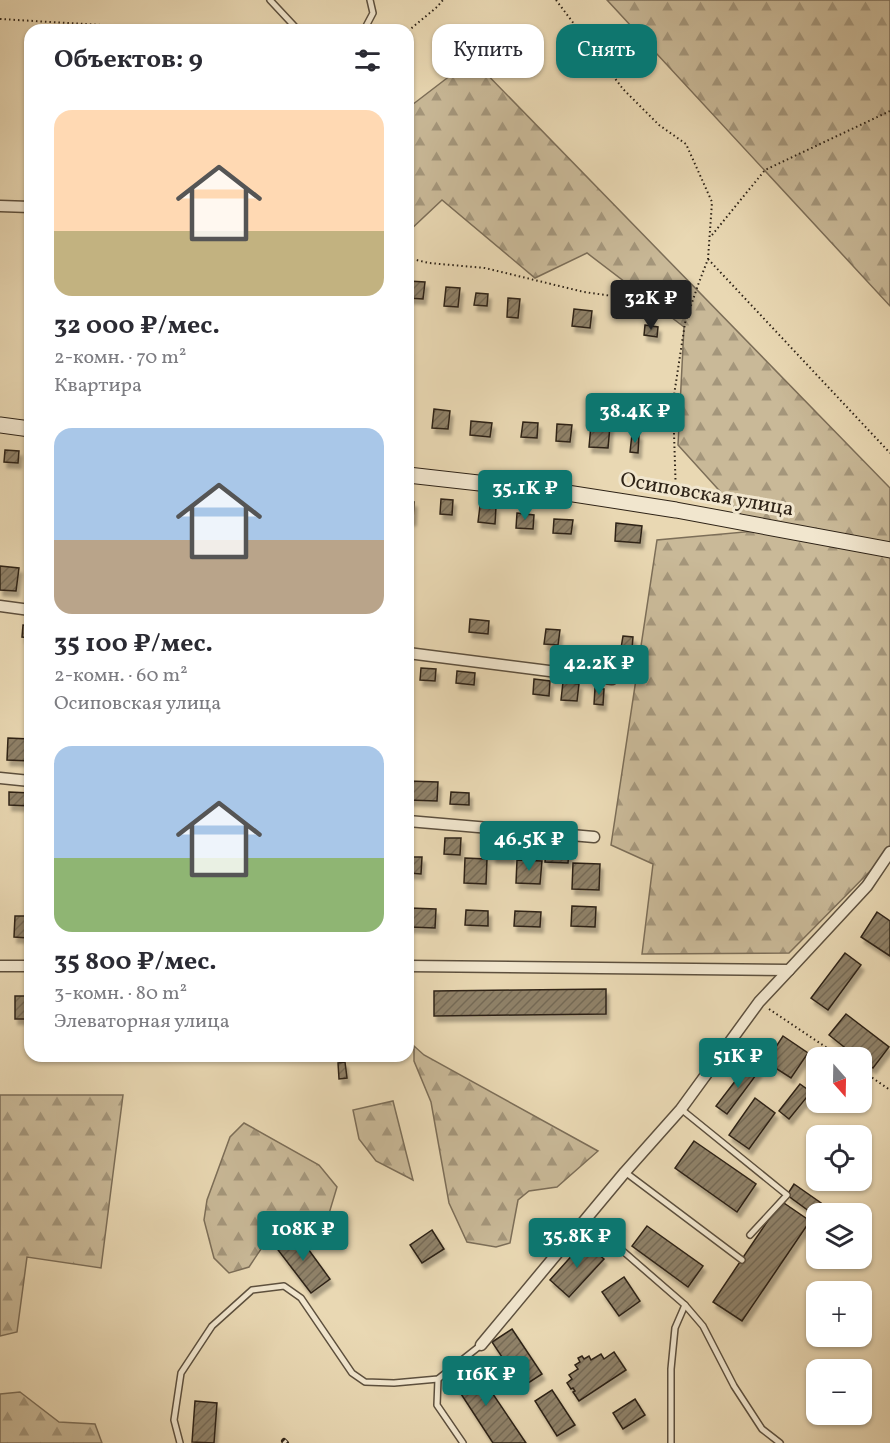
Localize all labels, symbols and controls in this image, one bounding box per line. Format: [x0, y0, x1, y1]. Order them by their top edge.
chip: Купить [432, 24, 544, 78]
chip: Снять [556, 24, 657, 78]
text: Объектов: 9 [54, 42, 203, 78]
icon: filters [351, 44, 384, 77]
icon: home [165, 149, 273, 257]
pin: 32K ₽ [609, 280, 693, 331]
text: 32K ₽ [625, 285, 677, 313]
text: 32 000 ₽/мес. [54, 308, 220, 344]
text: 2-комн. · 70 m² [54, 344, 186, 372]
text: Квартира [54, 372, 142, 400]
pin: 38.4K ₽ [580, 393, 690, 444]
text: 38.4K ₽ [600, 398, 670, 426]
street label: Осиповская улица [618, 465, 796, 525]
icon: home [165, 467, 273, 575]
pin: 35.1K ₽ [470, 470, 580, 521]
text: 35.1K ₽ [492, 475, 558, 503]
text: 35 100 ₽/мес. [54, 626, 213, 662]
pin: 42.2K ₽ [544, 645, 654, 696]
text: 42.2K ₽ [564, 650, 634, 678]
text: 2-комн. · 60 m² [54, 662, 188, 690]
text: Осиповская улица [54, 690, 221, 718]
icon: home [165, 785, 273, 893]
pin: 46.5K ₽ [474, 821, 584, 872]
text: 46.5K ₽ [494, 826, 564, 854]
text: 35 800 ₽/мес. [54, 944, 217, 980]
text: 3-комн. · 80 m² [54, 980, 187, 1008]
text: Элеваторная улица [54, 1008, 230, 1036]
pin: 51K ₽ [696, 1038, 780, 1089]
text: 51K ₽ [713, 1043, 763, 1071]
north arrow [806, 1047, 872, 1113]
map controls [806, 1047, 872, 1425]
button: locate [806, 1125, 872, 1191]
button: layers [806, 1203, 872, 1269]
pin: 108K ₽ [254, 1211, 352, 1262]
text: 108K ₽ [271, 1216, 335, 1244]
pin: 35.8K ₽ [522, 1218, 632, 1269]
text: 35.8K ₽ [543, 1223, 611, 1251]
button: + [806, 1281, 872, 1347]
pin: 116K ₽ [437, 1356, 535, 1407]
button: − [806, 1359, 872, 1425]
text: 116K ₽ [456, 1361, 516, 1389]

